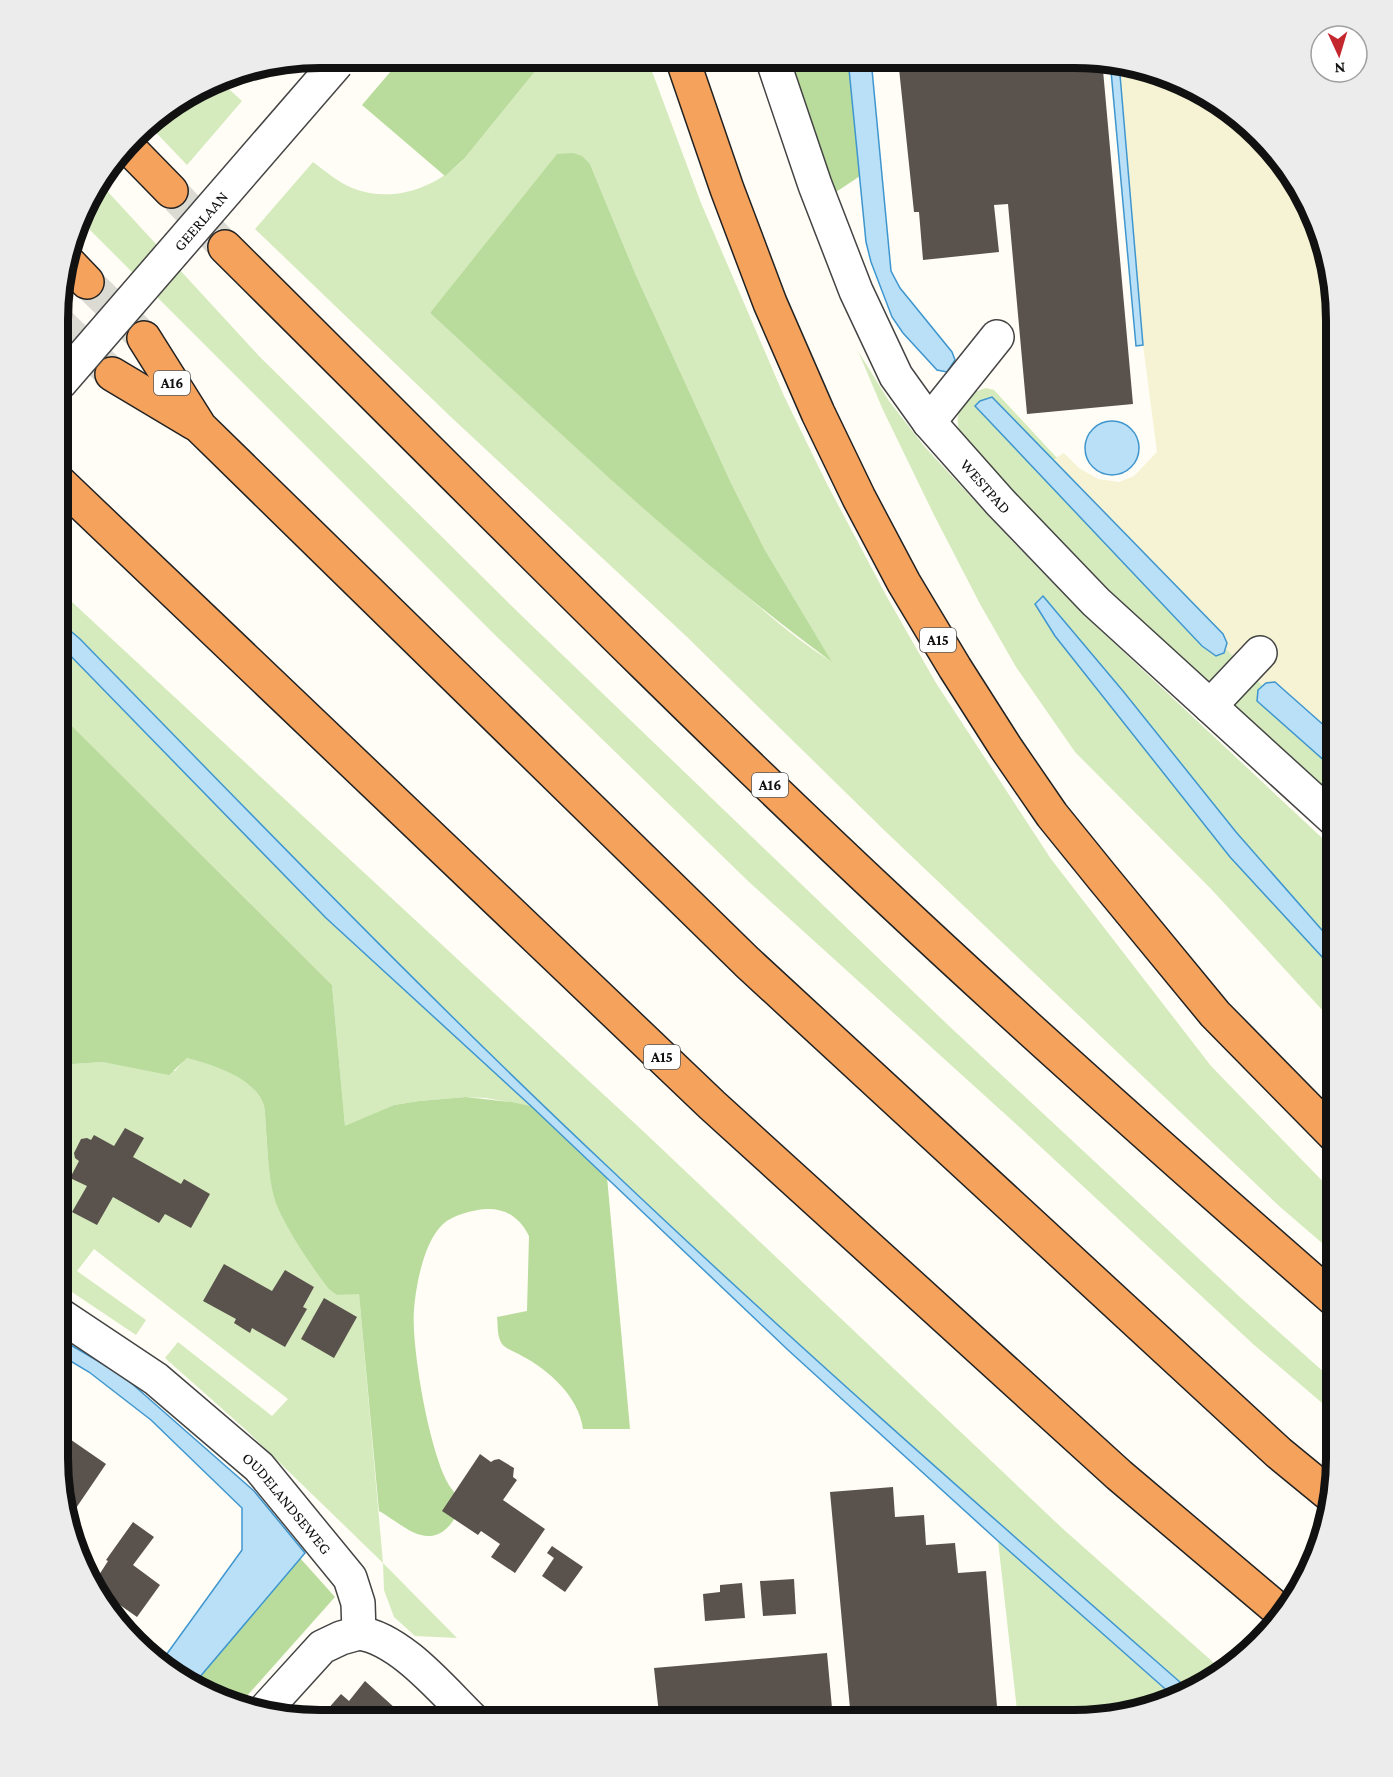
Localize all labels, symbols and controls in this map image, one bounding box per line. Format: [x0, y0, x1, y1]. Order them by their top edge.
north arrow [1309, 24, 1369, 84]
text: N [1334, 60, 1346, 77]
street label: GEERLAAN [170, 188, 231, 254]
road number: A16 [154, 371, 190, 395]
street label: WESTPAD [957, 456, 1014, 517]
road number: A15 [920, 628, 956, 652]
road number: A16 [752, 773, 788, 797]
road number: A15 [644, 1045, 680, 1069]
street label: OUDELANDSEWEG [239, 1449, 335, 1557]

